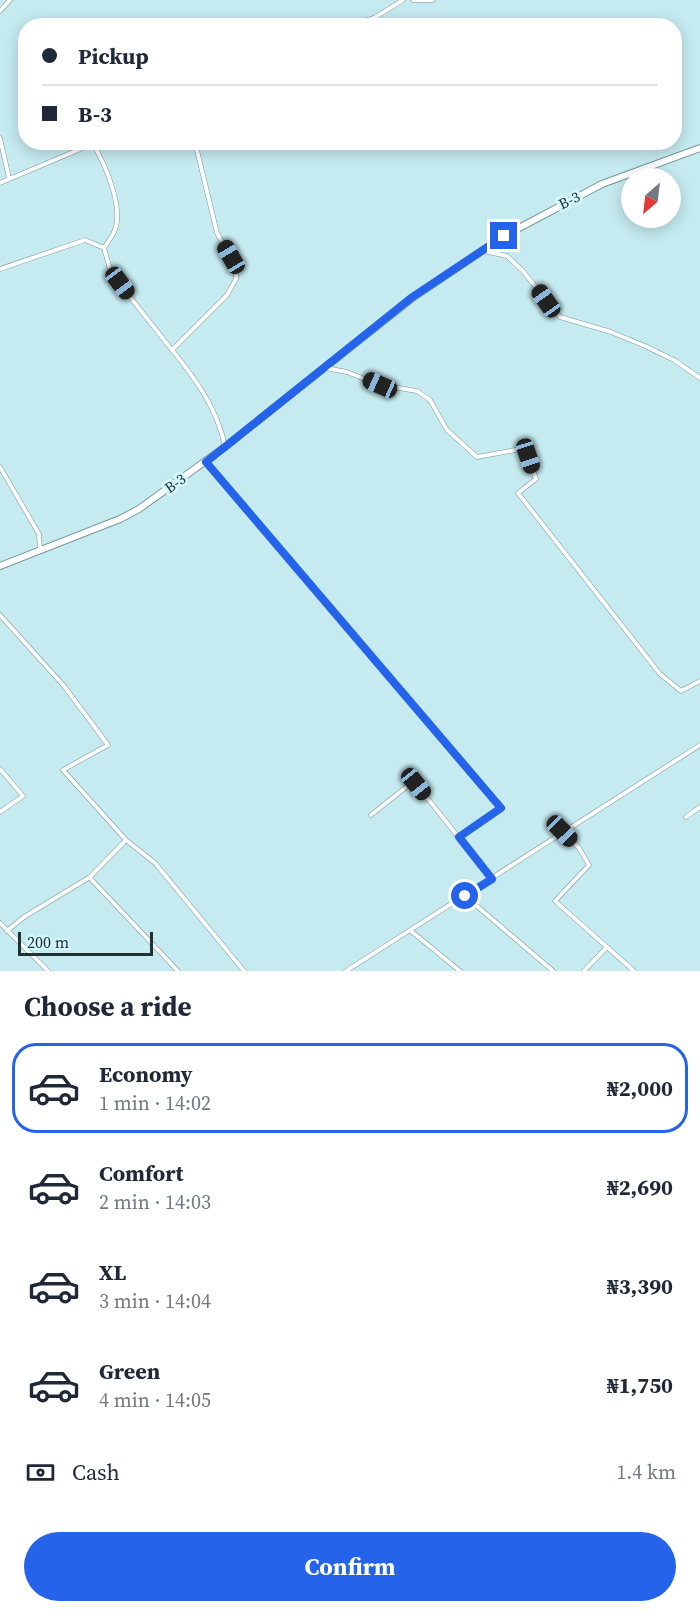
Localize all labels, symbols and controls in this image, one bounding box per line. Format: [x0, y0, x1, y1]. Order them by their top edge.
text: Pickup [78, 41, 149, 71]
text: B-3 [78, 99, 112, 129]
north arrow [621, 168, 681, 228]
map controls [621, 168, 681, 228]
street label: B-3 [555, 186, 583, 214]
route end [490, 222, 517, 249]
car [214, 237, 248, 277]
car [102, 263, 138, 303]
car [528, 281, 564, 321]
car [360, 369, 400, 401]
car [514, 436, 542, 476]
street label: B-3 [160, 468, 190, 498]
car [398, 764, 434, 804]
car [543, 812, 581, 850]
route start [451, 882, 478, 909]
scale bar [18, 929, 153, 956]
text: 200 m [27, 931, 69, 953]
text: Choose a ride [24, 988, 192, 1025]
text: Economy [99, 1059, 193, 1089]
icon: car [27, 1061, 81, 1115]
text: ₦2,000 [607, 1073, 673, 1103]
text: 1 min · 14:02 [99, 1089, 211, 1117]
text: Comfort [99, 1158, 183, 1188]
icon: car [27, 1160, 81, 1214]
text: ₦2,690 [607, 1172, 673, 1202]
text: 2 min · 14:03 [99, 1188, 211, 1216]
text: XL [99, 1257, 126, 1287]
icon: car [27, 1259, 81, 1313]
text: ₦3,390 [607, 1271, 673, 1301]
text: 3 min · 14:04 [99, 1287, 211, 1315]
text: Green [99, 1356, 160, 1386]
icon: car [27, 1358, 81, 1412]
text: ₦1,750 [607, 1370, 673, 1400]
text: 4 min · 14:05 [99, 1386, 211, 1414]
icon: cash [24, 1456, 57, 1489]
text: Cash [72, 1457, 120, 1487]
text: 1.4 km [616, 1458, 676, 1486]
button: Confirm [24, 1532, 676, 1601]

